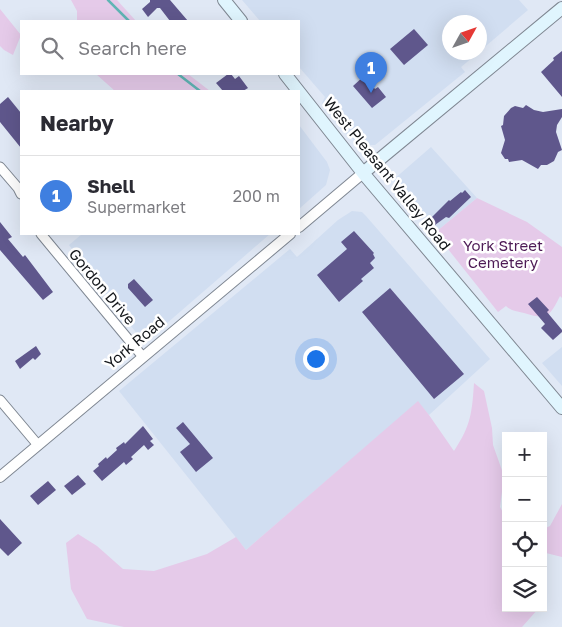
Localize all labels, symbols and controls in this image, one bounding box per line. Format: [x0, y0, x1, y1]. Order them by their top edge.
north arrow [442, 15, 487, 60]
search box [20, 20, 300, 75]
icon: search [38, 34, 66, 62]
text: Search here [78, 36, 187, 59]
pin: 1 [355, 52, 387, 93]
street label: West Pleasant Valley Road [321, 93, 455, 253]
text: Nearby [40, 110, 114, 136]
text: Shell [87, 174, 135, 197]
text: 1 [52, 186, 60, 206]
text: 200 m [233, 186, 280, 206]
text: Supermarket [87, 197, 186, 217]
park label: York Street Cemetery [463, 236, 543, 271]
street label: Gordon Drive [66, 245, 140, 328]
street label: York Road [101, 312, 168, 372]
your location [303, 346, 329, 372]
map controls [502, 432, 547, 612]
button: + [502, 432, 547, 477]
button: − [502, 477, 547, 522]
button: locate [502, 522, 547, 567]
button: layers [502, 567, 547, 612]

